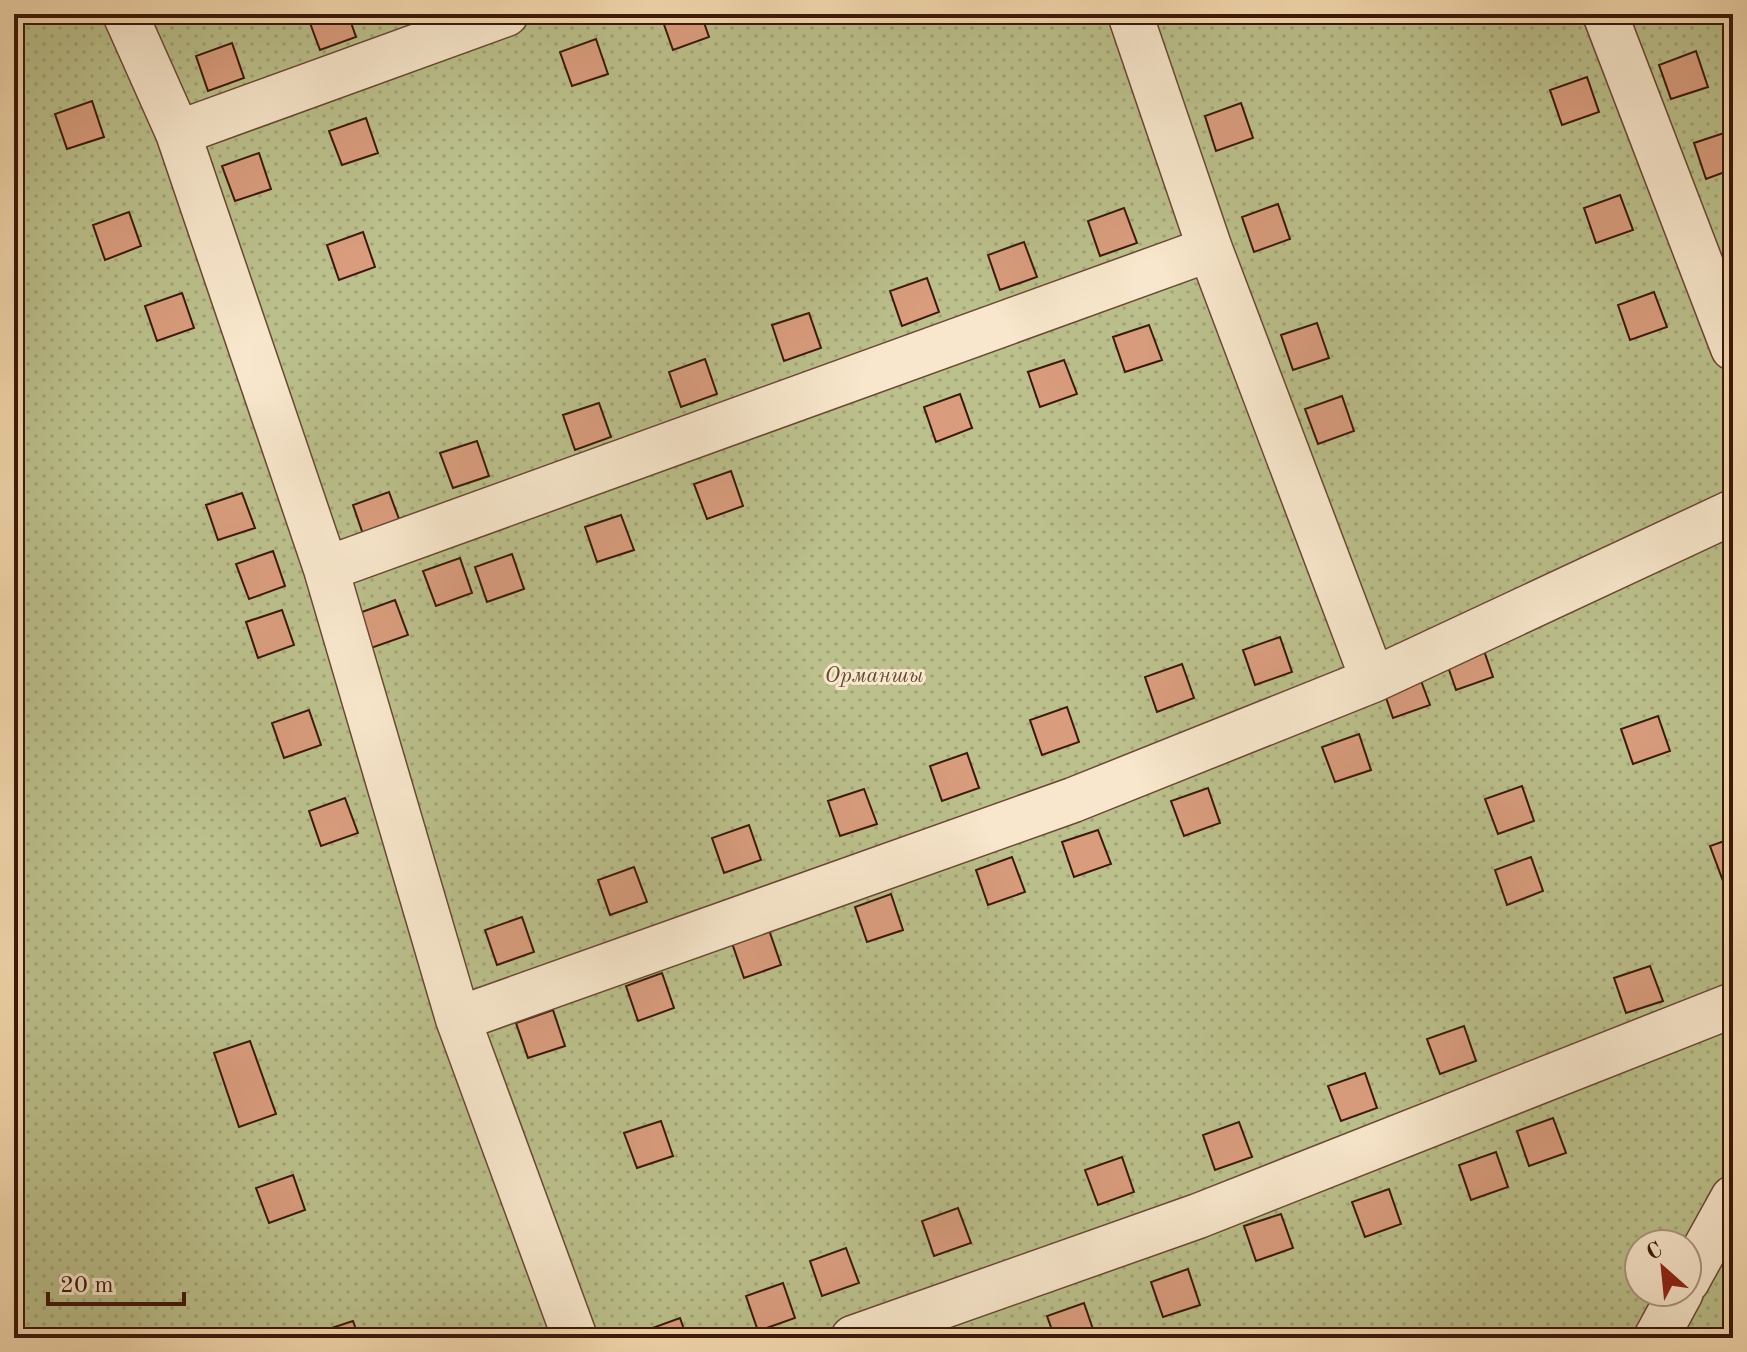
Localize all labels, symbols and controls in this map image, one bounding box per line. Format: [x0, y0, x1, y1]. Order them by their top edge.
park label: Орманшы [824, 665, 924, 687]
north arrow [1623, 1228, 1703, 1308]
text: С [1643, 1239, 1666, 1265]
scale bar [48, 1256, 184, 1306]
text: 20 m [60, 1274, 114, 1298]

